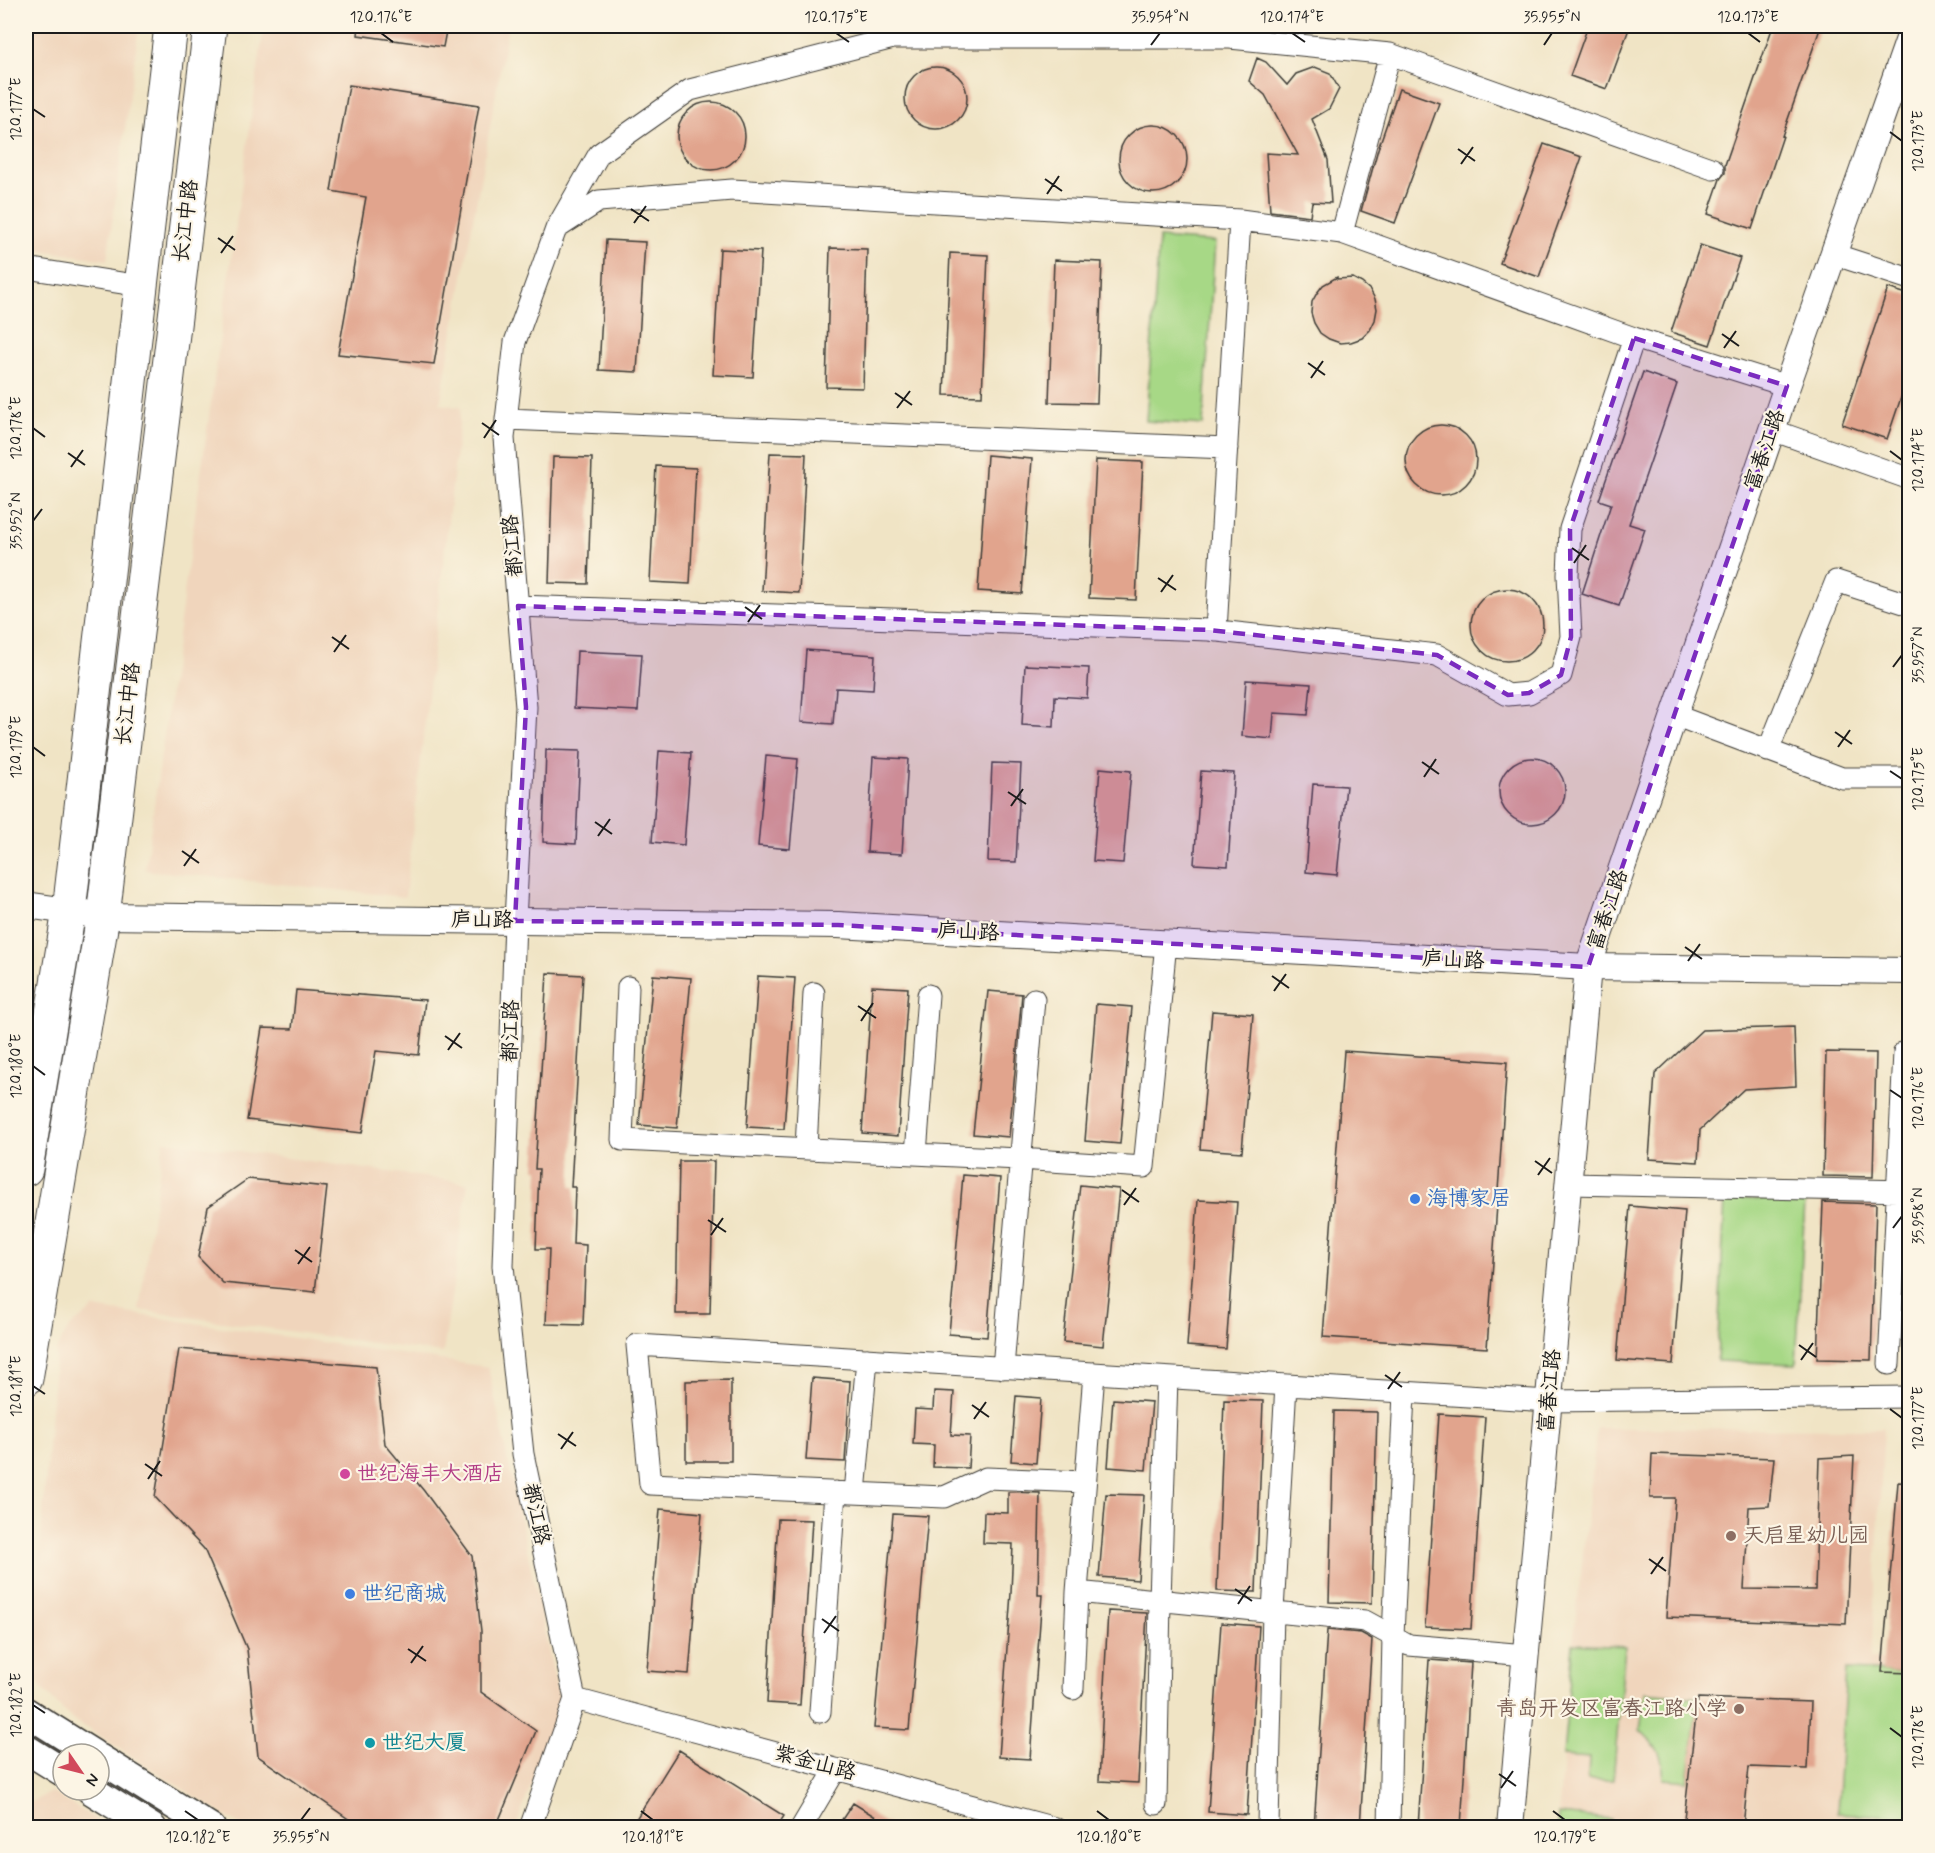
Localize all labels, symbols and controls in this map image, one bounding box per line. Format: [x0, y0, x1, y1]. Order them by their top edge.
text: 120.176°E [350, 8, 412, 28]
text: 120.175°E [804, 8, 868, 28]
text: 35.954°N [1131, 8, 1189, 28]
text: 120.174°E [1260, 8, 1324, 28]
text: 35.955°N [1523, 8, 1581, 28]
text: 120.173°E [1717, 8, 1779, 28]
text: 120.177°E [7, 77, 27, 141]
text: 120.173°E [1909, 110, 1929, 172]
street label: 长江中路 [167, 178, 205, 264]
text: 120.178°E [7, 396, 27, 460]
street label: 富春江路 [1738, 406, 1792, 494]
text: 120.174°E [1909, 428, 1929, 492]
text: 35.952°N [7, 492, 27, 550]
street label: 都江路 [496, 513, 530, 579]
text: 35.957°N [1909, 626, 1929, 684]
street label: 长江中路 [109, 661, 147, 747]
text: 120.179°E [7, 715, 27, 779]
text: 120.175°E [1909, 747, 1929, 811]
street label: 富春江路 [1581, 866, 1635, 954]
street label: 庐山路 [450, 905, 514, 935]
street label: 庐山路 [936, 916, 1000, 948]
street label: 庐山路 [1421, 944, 1485, 976]
street label: 都江路 [496, 999, 526, 1063]
text: 120.180°E [7, 1033, 27, 1098]
text: 120.176°E [1909, 1067, 1929, 1129]
place label: 海博家居 [1427, 1185, 1511, 1213]
text: 35.958°N [1909, 1188, 1929, 1244]
marker: 海博家居 [1408, 1192, 1422, 1206]
street label: 富春江路 [1532, 1348, 1568, 1434]
text: 120.181°E [7, 1355, 27, 1417]
text: 120.177°E [1909, 1386, 1929, 1450]
place label: 世纪海丰大酒店 [357, 1460, 504, 1488]
marker: 世纪海丰大酒店 [338, 1467, 352, 1481]
street label: 都江路 [516, 1480, 556, 1548]
place label: 天启星幼儿园 [1743, 1522, 1869, 1550]
marker: 天启星幼儿园 [1724, 1529, 1738, 1543]
place label: 世纪商城 [362, 1580, 446, 1608]
marker: 世纪商城 [343, 1587, 357, 1601]
text: 120.182°E [7, 1672, 27, 1737]
place label: 青岛开发区富春江路小学 [1496, 1695, 1727, 1723]
marker: 青岛开发区富春江路小学 [1732, 1702, 1746, 1716]
text: 120.178°E [1909, 1705, 1929, 1769]
place label: 世纪大厦 [382, 1729, 466, 1757]
marker: 世纪大厦 [363, 1736, 377, 1750]
street label: 紫金山路 [771, 1739, 859, 1787]
north arrow [51, 1742, 111, 1802]
text: N [80, 1769, 104, 1790]
text: 120.182°E [166, 1828, 231, 1848]
text: 35.955°N [272, 1828, 330, 1848]
text: 120.181°E [622, 1828, 684, 1848]
text: 120.180°E [1077, 1828, 1142, 1848]
text: 120.179°E [1533, 1828, 1597, 1848]

